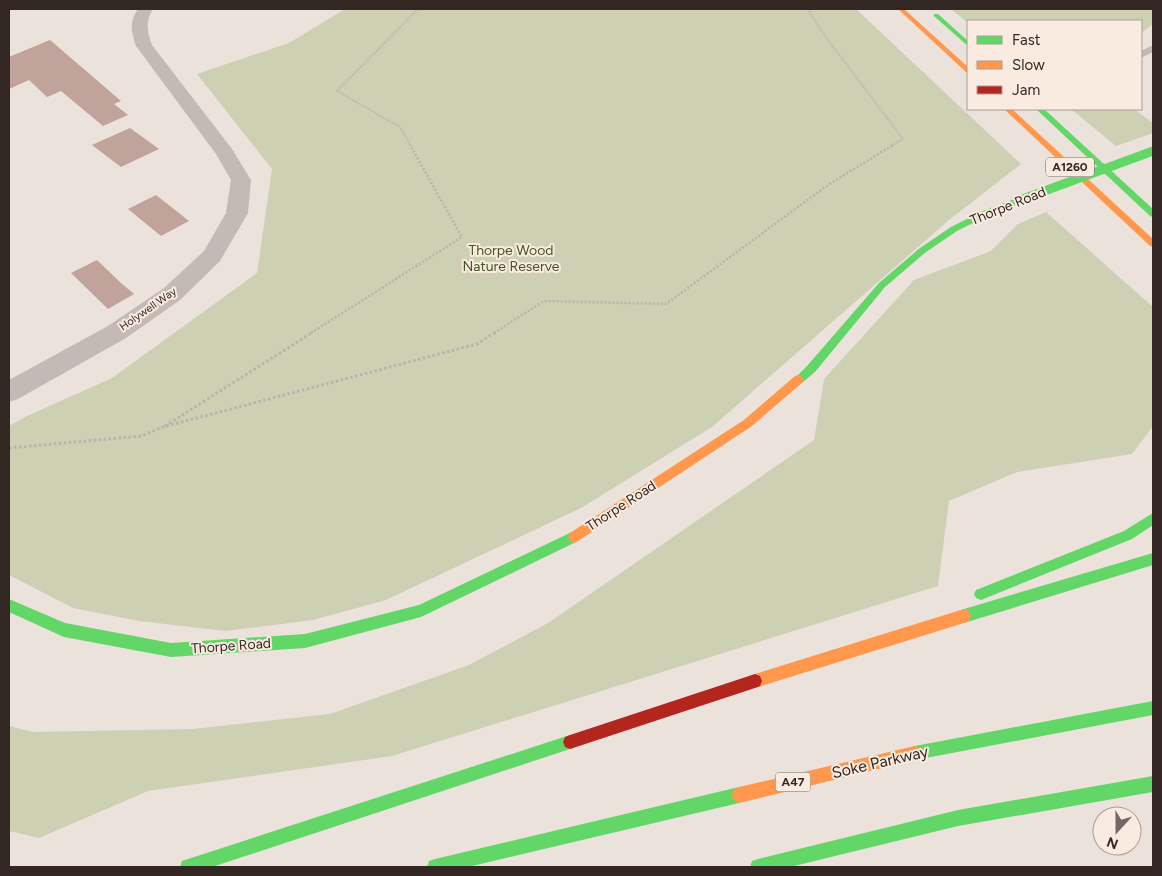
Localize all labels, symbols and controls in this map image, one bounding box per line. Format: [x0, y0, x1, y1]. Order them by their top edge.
legend [967, 20, 1142, 110]
text: Fast [1012, 31, 1041, 49]
text: Slow [1012, 56, 1045, 74]
text: Jam [1012, 81, 1040, 99]
road number: A1260 [1046, 158, 1094, 176]
street label: Thorpe Road [968, 183, 1048, 229]
park label: Thorpe Wood Nature Reserve [463, 242, 560, 275]
street label: Holywell Way [117, 285, 179, 333]
street label: Thorpe Road [583, 477, 659, 535]
street label: Thorpe Road [191, 635, 271, 657]
street label: Soke Parkway [830, 742, 931, 782]
road number: A47 [776, 772, 810, 792]
north arrow [1092, 806, 1142, 856]
text: N [1104, 833, 1121, 853]

